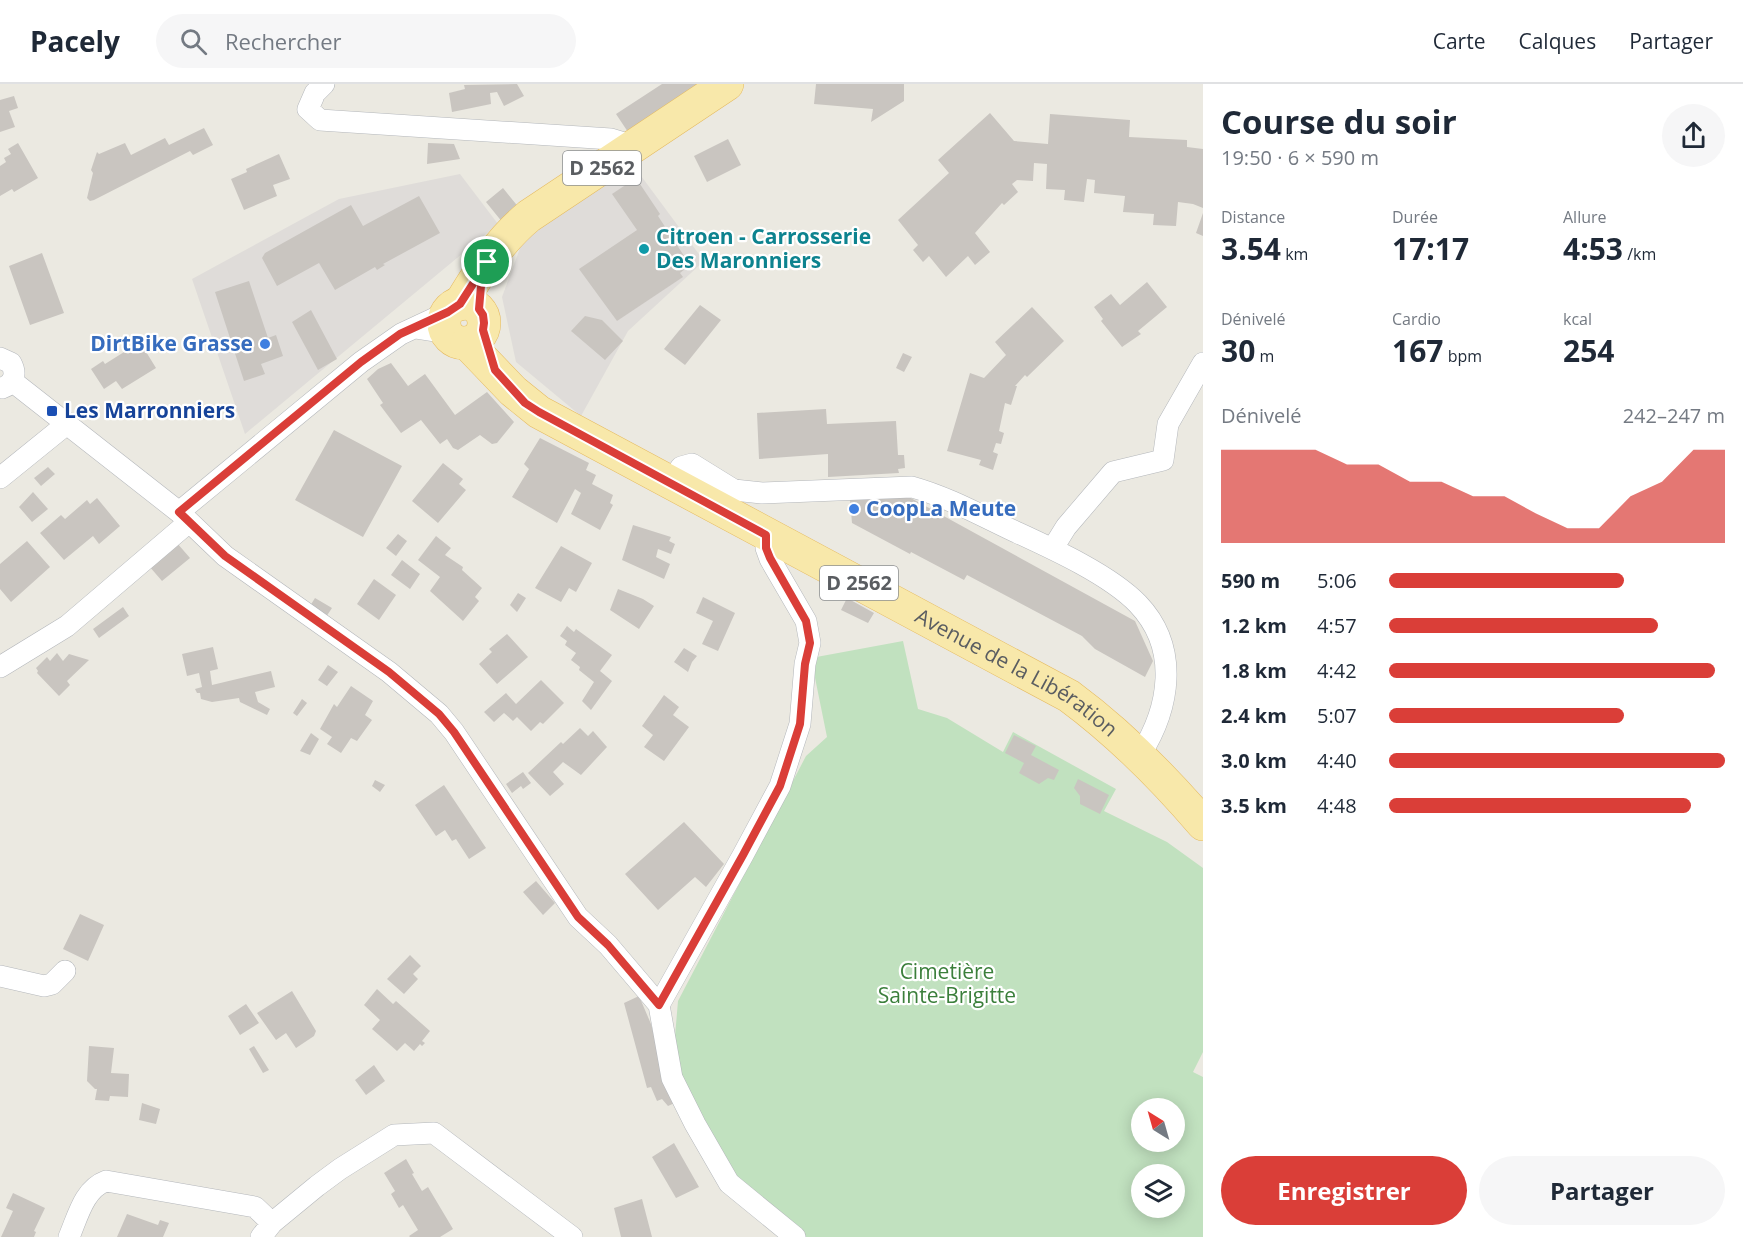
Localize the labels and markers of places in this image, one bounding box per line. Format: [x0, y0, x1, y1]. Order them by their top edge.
place label: Citroen - Carrosserie Des Maronniers [656, 222, 871, 274]
pin [461, 236, 512, 287]
marker: Citroen - Carrosserie Des Maronniers [637, 242, 651, 256]
place label: DirtBike Grasse [90, 329, 253, 357]
marker: DirtBike Grasse [258, 337, 272, 351]
place label: Les Marronniers [64, 396, 235, 424]
marker: Les Marronniers [45, 404, 59, 418]
place label: CoopLa Meute [866, 494, 1016, 522]
marker: CoopLa Meute [847, 502, 861, 516]

